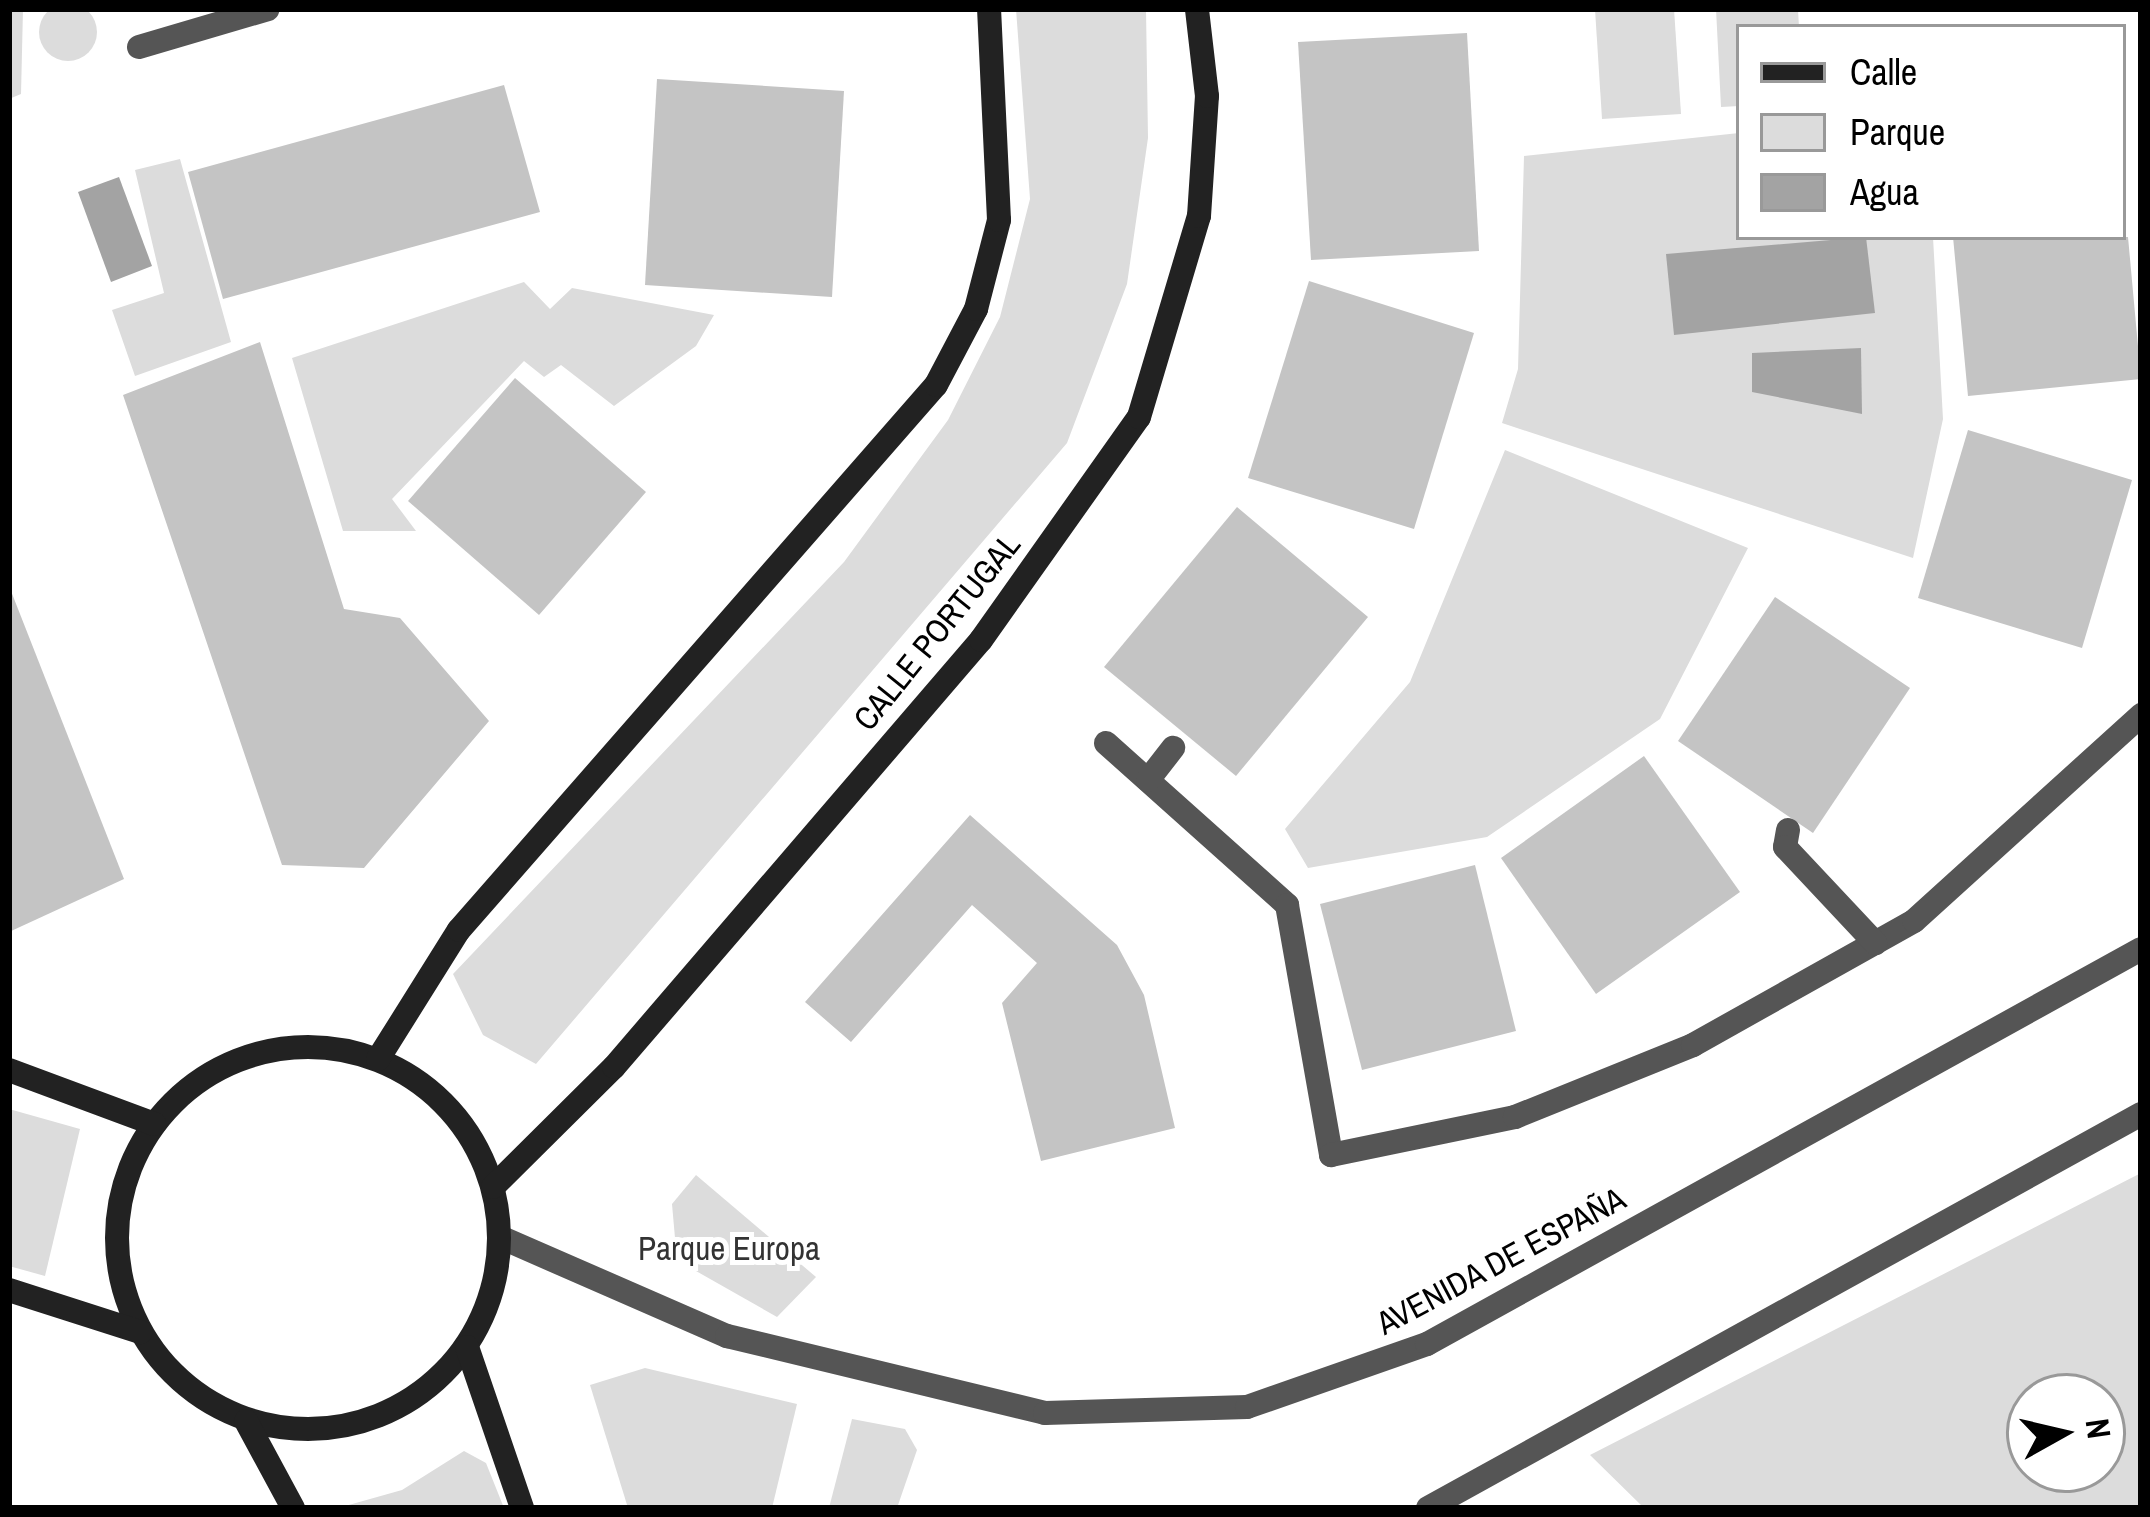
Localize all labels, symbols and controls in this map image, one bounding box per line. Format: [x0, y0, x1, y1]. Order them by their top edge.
legend [1736, 24, 2126, 240]
text: Calle [1850, 48, 1917, 96]
text: Parque [1850, 108, 1945, 156]
text: Agua [1850, 168, 1919, 216]
street label: CALLE PORTUGAL [846, 526, 1028, 738]
street label: AVENIDA DE ESPAÑA [1369, 1178, 1633, 1344]
park label: Parque Europa [638, 1229, 820, 1269]
north arrow [2006, 1373, 2126, 1493]
text: N [2076, 1416, 2122, 1441]

